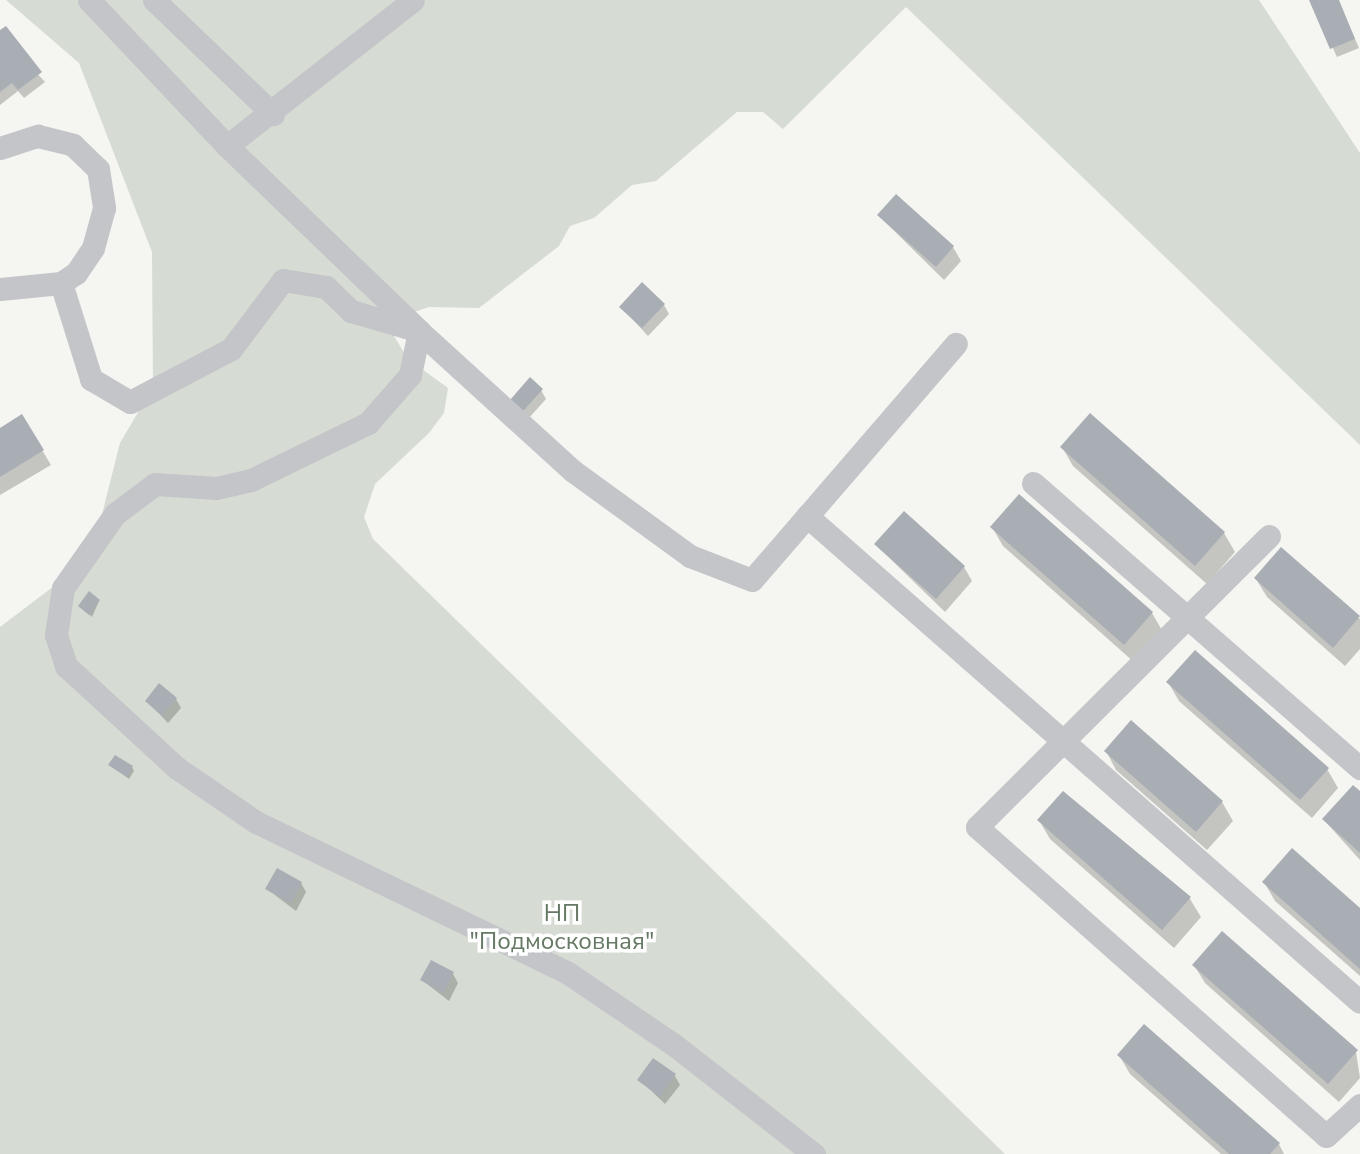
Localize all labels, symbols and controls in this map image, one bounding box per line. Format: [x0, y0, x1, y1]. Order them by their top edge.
park label: НП "Подмосковная" [470, 900, 654, 956]

